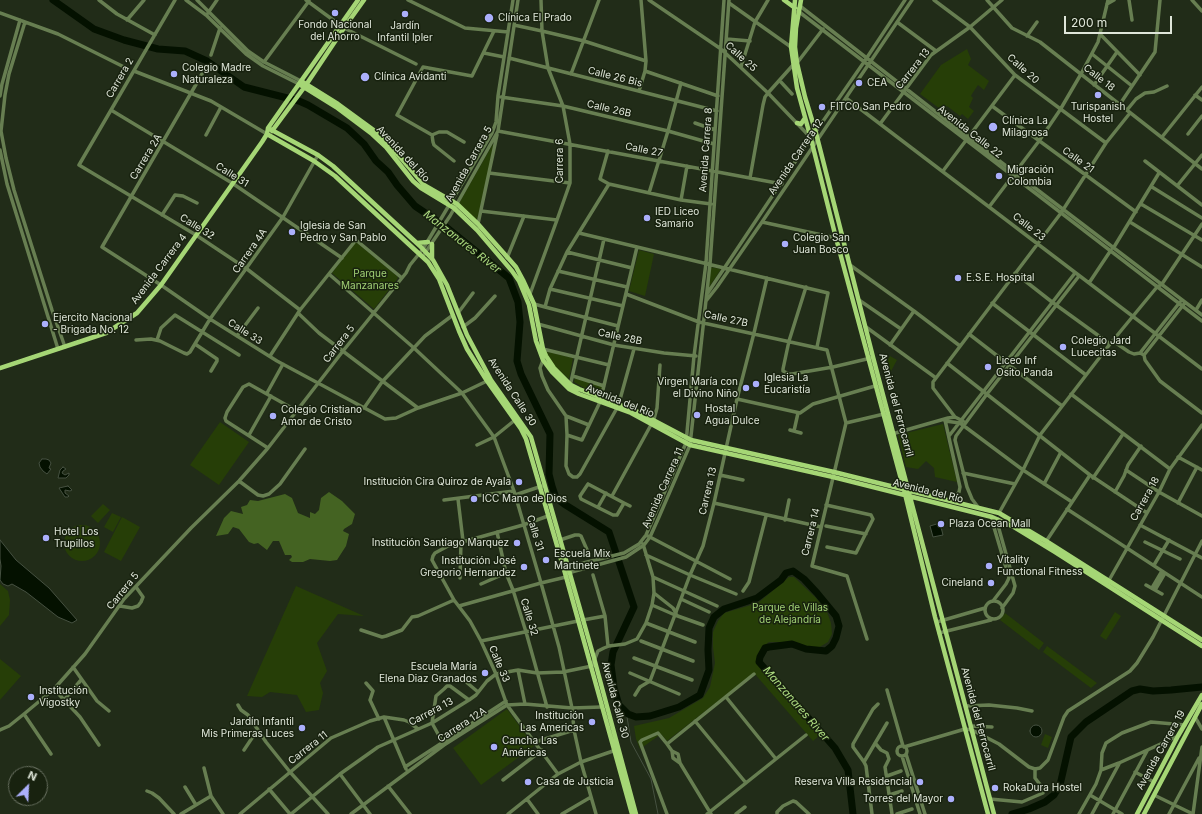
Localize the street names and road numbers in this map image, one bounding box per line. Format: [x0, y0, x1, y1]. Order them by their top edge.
street label: Calle 25 [723, 40, 759, 74]
street label: Carrera 13 [893, 46, 933, 92]
street label: Calle 20 [1005, 52, 1041, 86]
street label: Carrera 2 [104, 56, 136, 100]
street label: Calle 18 [1081, 62, 1117, 94]
street label: Calle 26 Bis [586, 64, 644, 90]
street label: Calle 26B [586, 98, 632, 120]
street label: Avenida Calle 22 [935, 103, 1005, 161]
street label: Avenida Carrera 8 [697, 107, 715, 193]
street label: Avenida Carrera 12 [766, 117, 826, 197]
street label: Avenida del Río [374, 123, 432, 185]
street label: Avenida Carrera 5 [443, 124, 495, 204]
street label: Carrera 2A [128, 132, 164, 182]
street label: Carrera 6 [554, 139, 566, 183]
street label: Calle 27 [624, 140, 664, 160]
street label: Calle 21 [1060, 144, 1096, 176]
street label: Calle 31 [213, 160, 251, 190]
street label: Calle 23 [1010, 210, 1048, 244]
street label: Calle 32 [177, 212, 217, 242]
street label: Carrera 4A [230, 226, 270, 276]
street label: Avenida Carrera 4 [129, 231, 189, 307]
street label: Calle 27B [703, 308, 749, 330]
street label: Calle 33 [225, 317, 265, 347]
street label: Carrera 5 [321, 323, 357, 365]
street label: Calle 28B [597, 326, 643, 348]
street label: Avenida del Ferrocarril [876, 352, 916, 458]
street label: Avenida Calle 30 [485, 356, 539, 428]
street label: Avenida del Río [584, 382, 656, 420]
street label: Avenida Carrera 11 [640, 446, 686, 530]
street label: Carrera 13 [697, 466, 719, 516]
street label: Carrera 18 [1128, 475, 1162, 523]
street label: Avenida del Río [891, 476, 965, 506]
street label: Carrera 14 [799, 507, 823, 557]
street label: Calle 31 [524, 514, 546, 552]
street label: Carrera 5 [104, 570, 142, 612]
street label: Calle 32 [518, 597, 540, 637]
street label: Calle 33 [486, 644, 512, 684]
street label: Avenida Calle 30 [599, 660, 631, 740]
street label: Avenida del Ferrocarril [958, 666, 998, 772]
street label: Carrera 13 [407, 695, 455, 729]
street label: Carrera 12A [435, 705, 489, 745]
street label: Avenida Carrera 19 [1134, 708, 1188, 792]
street label: Carrera 11 [286, 729, 330, 767]

